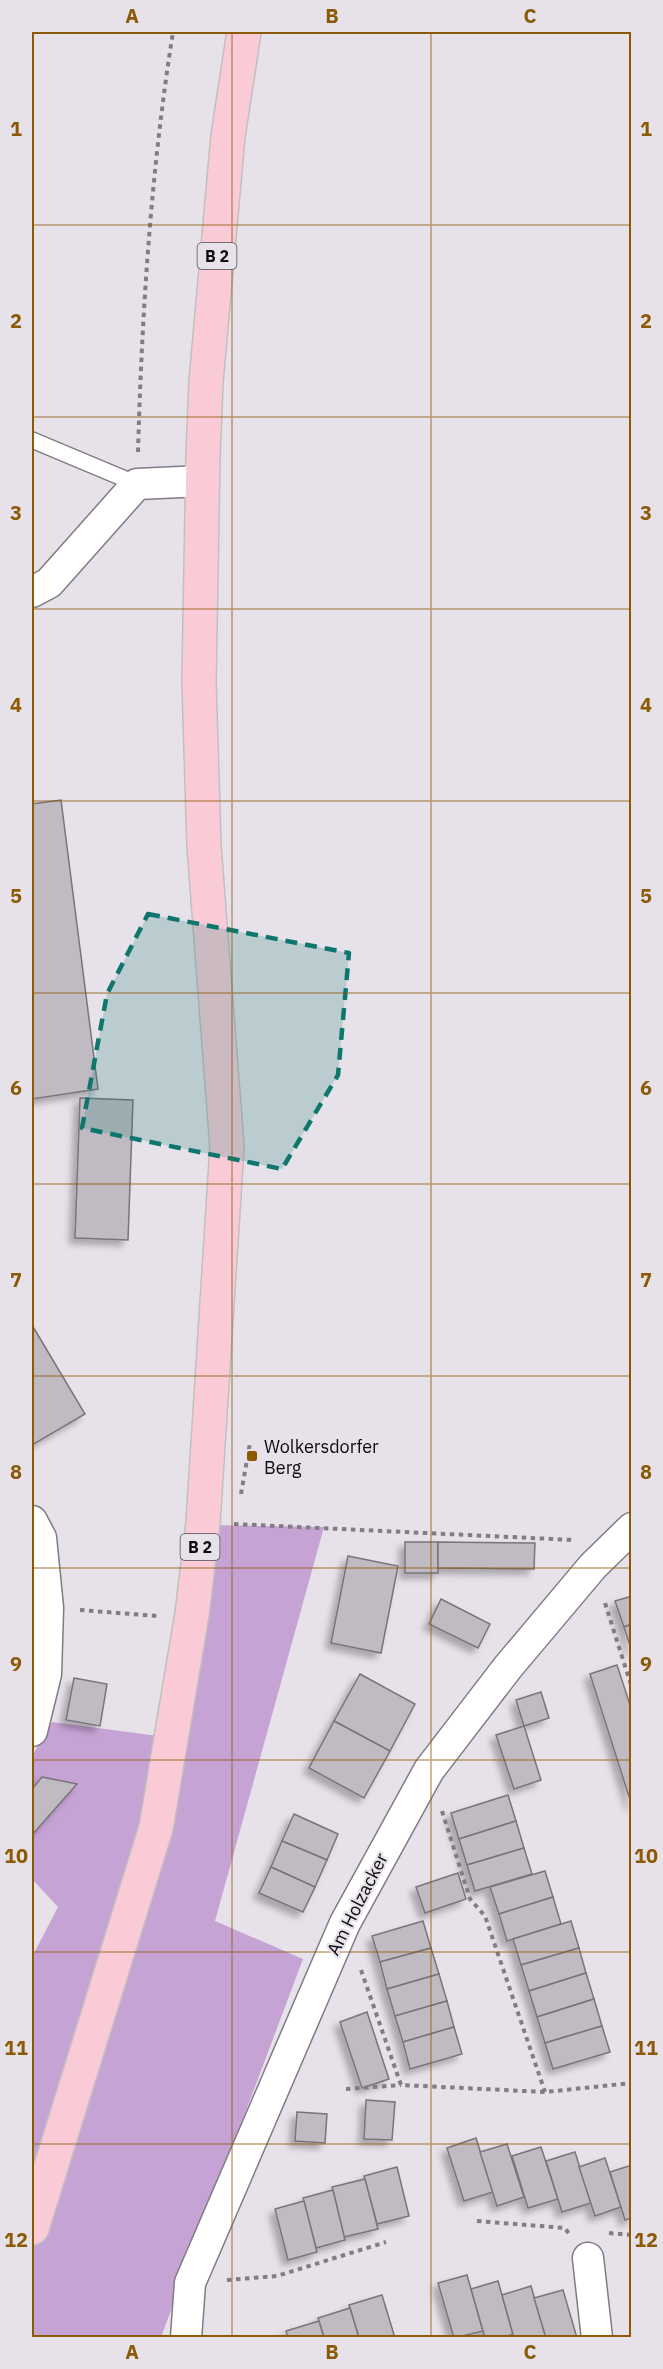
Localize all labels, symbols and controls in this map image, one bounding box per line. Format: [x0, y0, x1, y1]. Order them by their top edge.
text: A [125, 2, 139, 29]
text: B [325, 2, 339, 29]
text: C [523, 2, 537, 29]
text: 1 [10, 115, 22, 142]
text: 1 [640, 115, 652, 142]
road number: B 2 [198, 243, 236, 269]
text: 2 [10, 307, 22, 334]
text: 2 [640, 307, 652, 334]
text: 3 [10, 499, 22, 526]
text: 3 [640, 499, 652, 526]
text: 4 [10, 691, 22, 718]
text: 4 [640, 691, 652, 718]
text: 5 [10, 882, 22, 909]
text: 5 [640, 882, 652, 909]
text: 6 [10, 1074, 22, 1101]
text: 6 [640, 1074, 652, 1101]
text: 7 [10, 1266, 22, 1293]
text: 7 [640, 1266, 652, 1293]
place label: Wolkersdorfer Berg [264, 1435, 379, 1479]
marker: Wolkersdorfer Berg [245, 1449, 259, 1463]
text: 8 [10, 1458, 22, 1485]
text: 8 [640, 1458, 652, 1485]
road number: B 2 [180, 1534, 220, 1560]
text: 9 [10, 1650, 22, 1677]
text: 9 [640, 1650, 652, 1677]
text: 10 [4, 1842, 28, 1869]
text: 10 [634, 1842, 658, 1869]
street label: Am Holzacker [321, 1849, 393, 1959]
text: 11 [4, 2034, 28, 2061]
text: 11 [634, 2034, 658, 2061]
text: 12 [4, 2226, 28, 2253]
text: 12 [634, 2226, 658, 2253]
text: A [125, 2338, 139, 2365]
text: B [325, 2338, 339, 2365]
text: C [523, 2338, 537, 2365]

